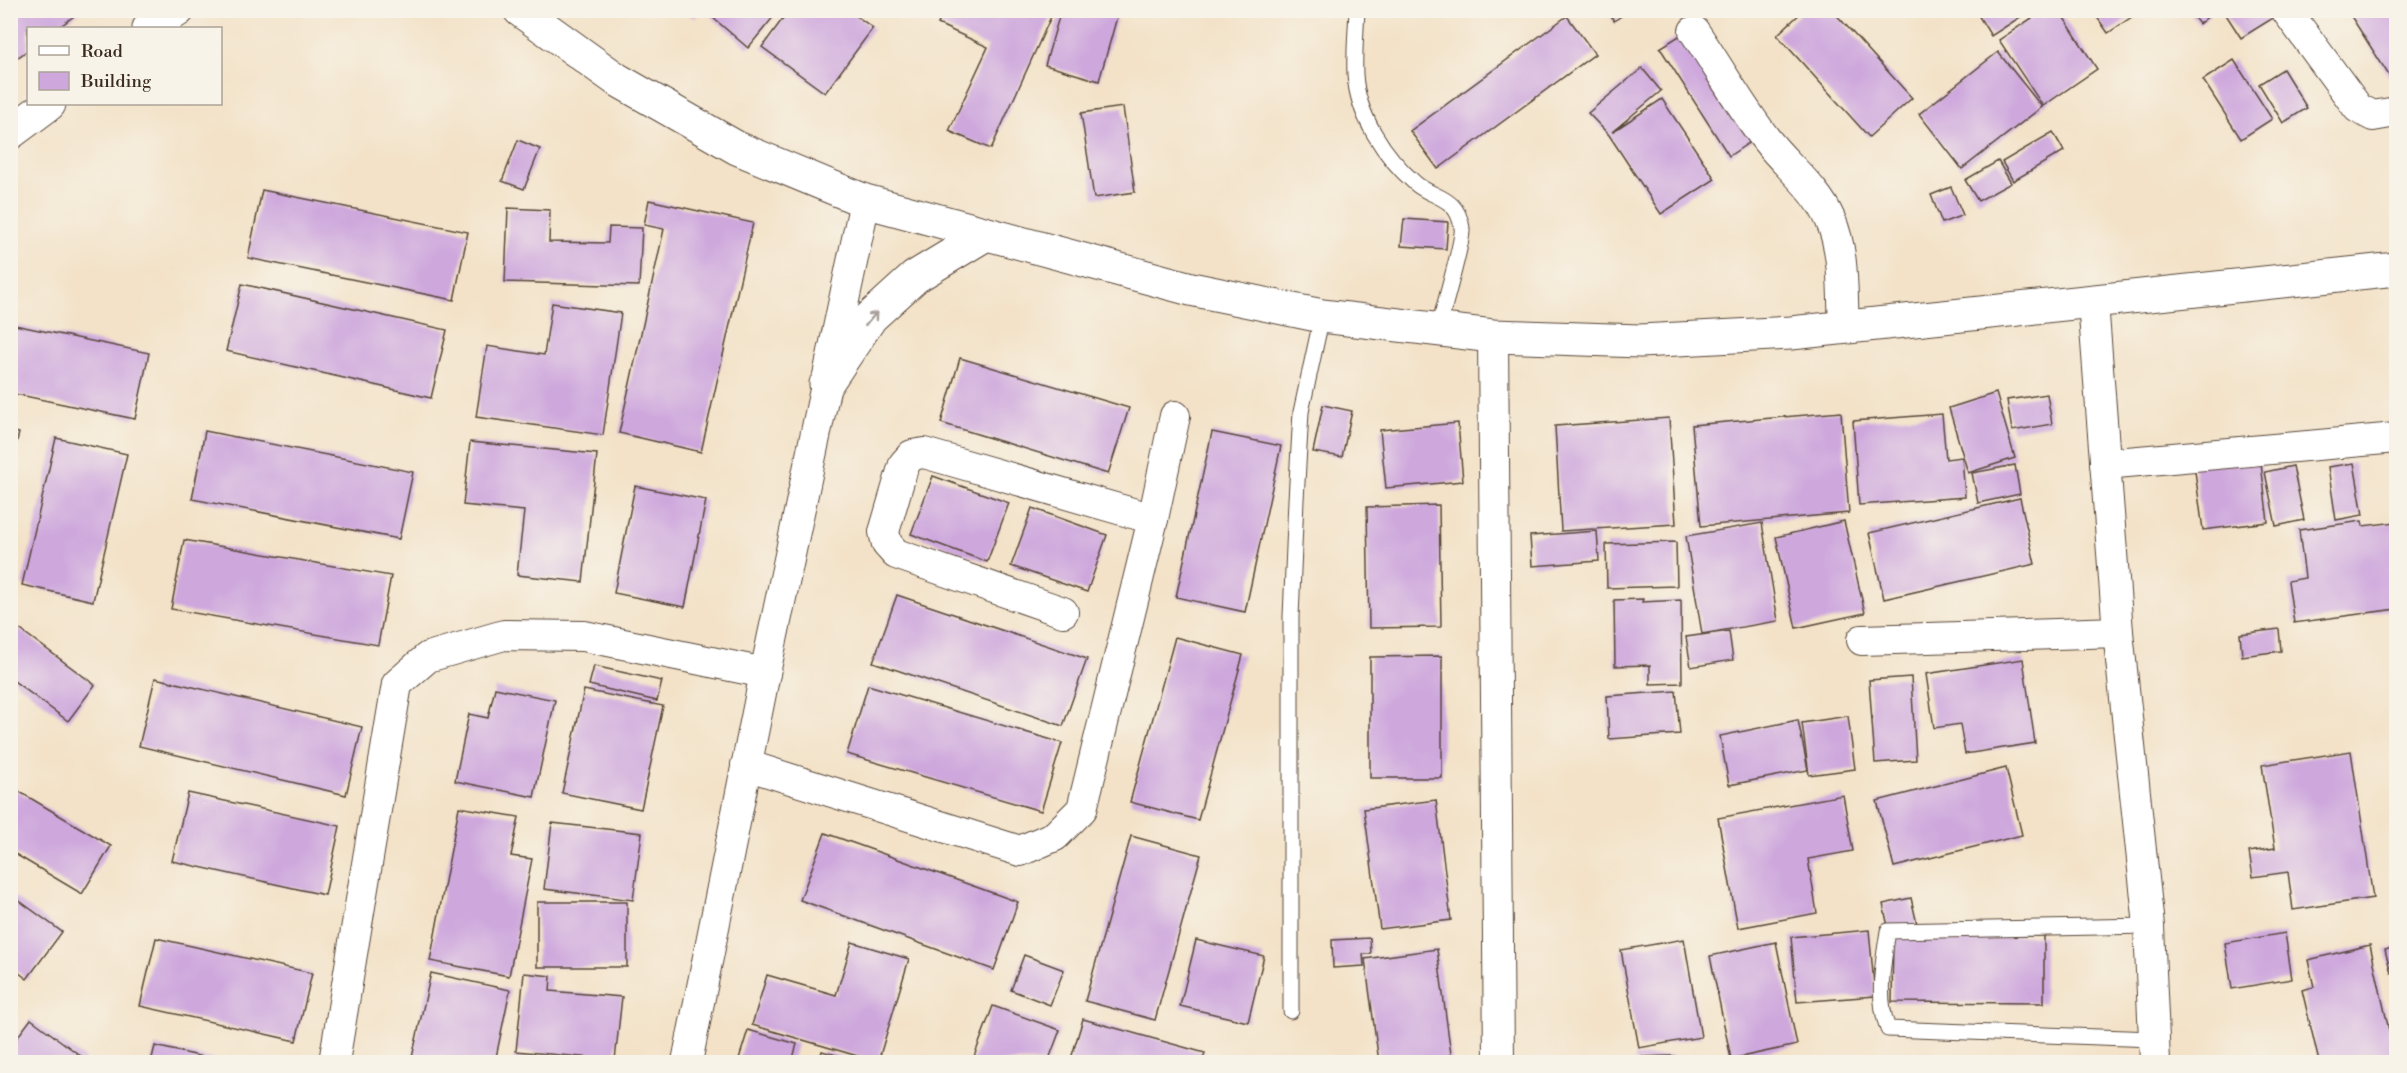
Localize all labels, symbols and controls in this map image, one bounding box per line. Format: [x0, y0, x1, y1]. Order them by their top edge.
legend [27, 27, 222, 105]
text: Road [81, 40, 124, 63]
text: Building [80, 70, 152, 93]
one-way arrow [864, 311, 877, 327]

